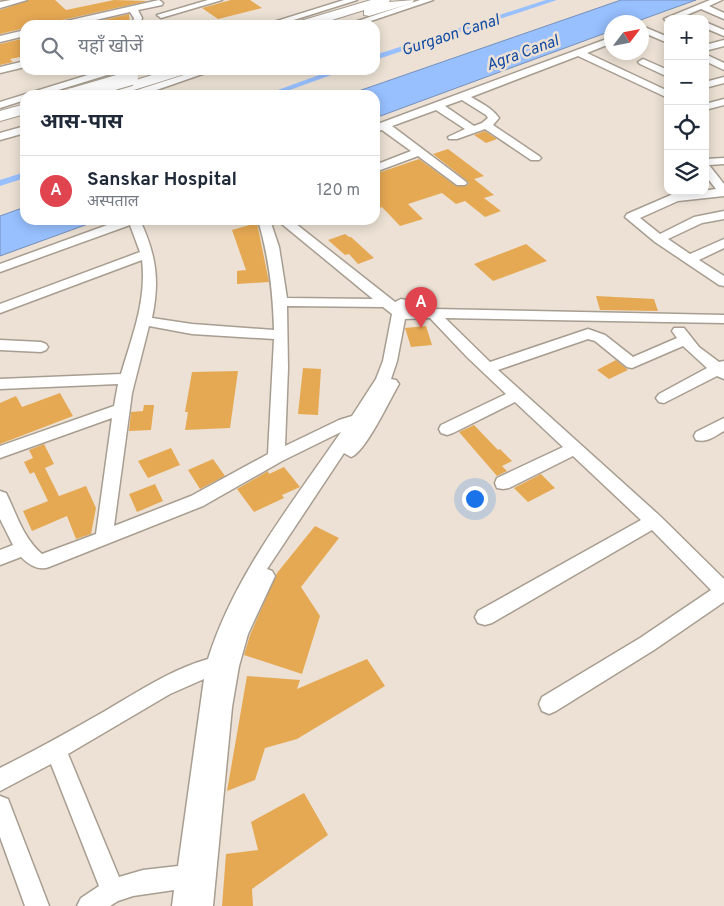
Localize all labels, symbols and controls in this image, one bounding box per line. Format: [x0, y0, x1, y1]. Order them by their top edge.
water label: Gurgaon Canal [399, 10, 503, 61]
north arrow [604, 15, 649, 60]
map controls [664, 15, 709, 195]
button: + [664, 15, 709, 60]
search box [20, 20, 380, 75]
water label: Agra Canal [484, 31, 563, 76]
icon: search [38, 34, 66, 62]
text: यहाँ खोजें [78, 35, 143, 59]
button: − [664, 60, 709, 105]
button: locate [664, 105, 709, 150]
text: आस-पास [40, 109, 123, 136]
button: layers [664, 150, 709, 195]
text: Sanskar Hospital [87, 168, 237, 192]
text: A [50, 181, 62, 201]
text: 120 m [317, 181, 360, 201]
text: अस्पताल [87, 192, 139, 212]
pin: A [405, 287, 437, 328]
your location [462, 486, 488, 512]

